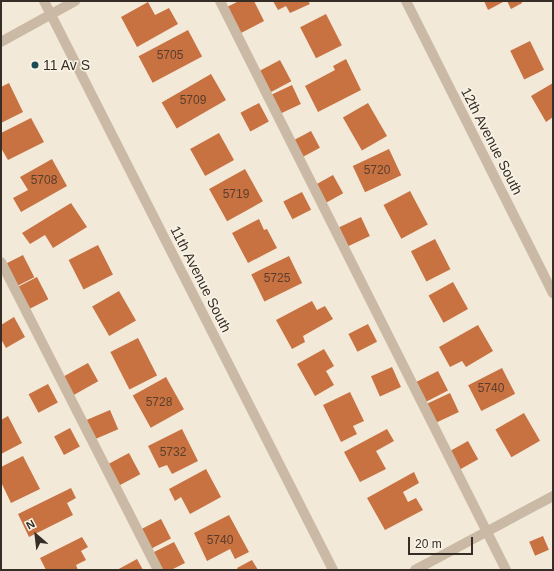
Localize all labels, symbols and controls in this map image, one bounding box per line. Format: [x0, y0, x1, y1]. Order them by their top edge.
house number: 5705 [157, 49, 183, 63]
place label: 11 Av S [43, 57, 91, 73]
marker: 11 Av S [30, 60, 40, 70]
street label: 12th Avenue South [458, 84, 526, 198]
house number: 5709 [180, 94, 206, 108]
house number: 5720 [364, 164, 390, 178]
house number: 5708 [31, 174, 57, 188]
house number: 5719 [223, 188, 249, 202]
street label: 11th Avenue South [167, 223, 235, 335]
house number: 5725 [264, 272, 290, 286]
house number: 5740 [478, 382, 504, 396]
house number: 5728 [146, 396, 172, 410]
house number: 5732 [160, 446, 186, 460]
north arrow [16, 515, 56, 555]
text: N [24, 517, 37, 532]
scale bar [410, 529, 475, 555]
house number: 5740 [207, 534, 233, 548]
text: 20 m [415, 537, 442, 551]

